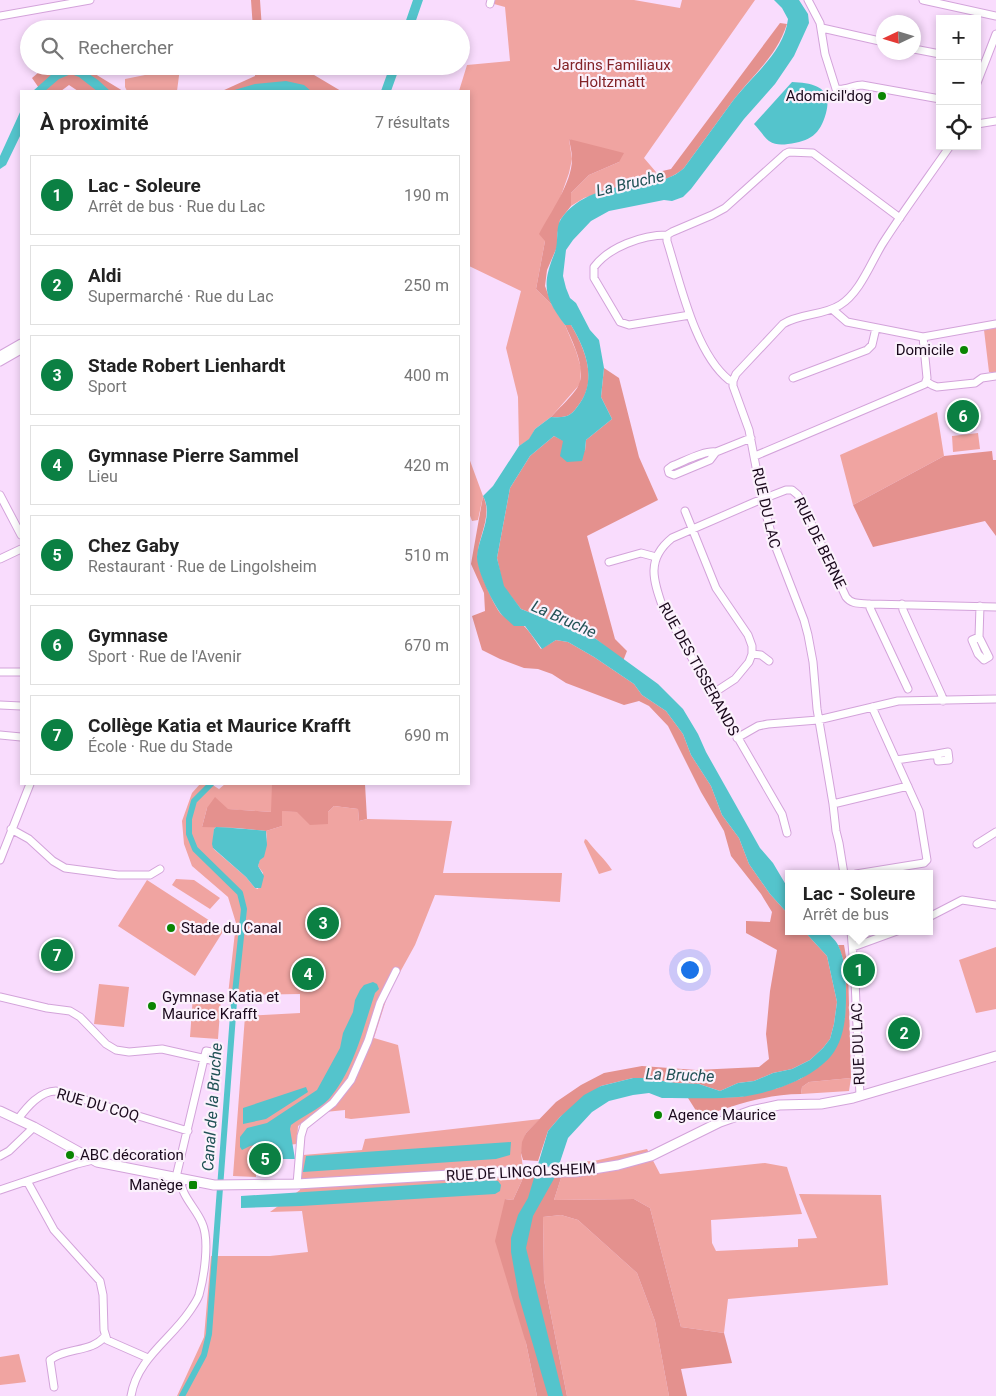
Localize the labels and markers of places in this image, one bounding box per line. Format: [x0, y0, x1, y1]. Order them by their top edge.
place label: Adomicil'dog [786, 87, 872, 105]
marker: Adomicil'dog [876, 90, 888, 102]
place label: Domicile [896, 341, 954, 359]
marker: Domicile [958, 344, 970, 356]
pin: 6 [947, 397, 979, 435]
pin: 3 [307, 904, 339, 942]
place label: Stade du Canal [181, 919, 282, 937]
marker: Stade du Canal [165, 922, 177, 934]
pin: 7 [41, 936, 73, 974]
pin: 1 [843, 951, 875, 989]
pin: 4 [292, 955, 324, 993]
place label: Gymnase Katia et Maurice Krafft [162, 988, 279, 1023]
marker: Gymnase Katia et Maurice Krafft [146, 1000, 158, 1012]
pin: 2 [888, 1014, 920, 1052]
place label: Agence Maurice [668, 1106, 776, 1124]
marker: Agence Maurice [652, 1109, 664, 1121]
pin: 5 [249, 1140, 281, 1178]
place label: ABC décoration [80, 1146, 184, 1164]
marker: ABC décoration [64, 1149, 76, 1161]
place label: Manège [129, 1176, 183, 1194]
marker: Manège [187, 1179, 199, 1191]

